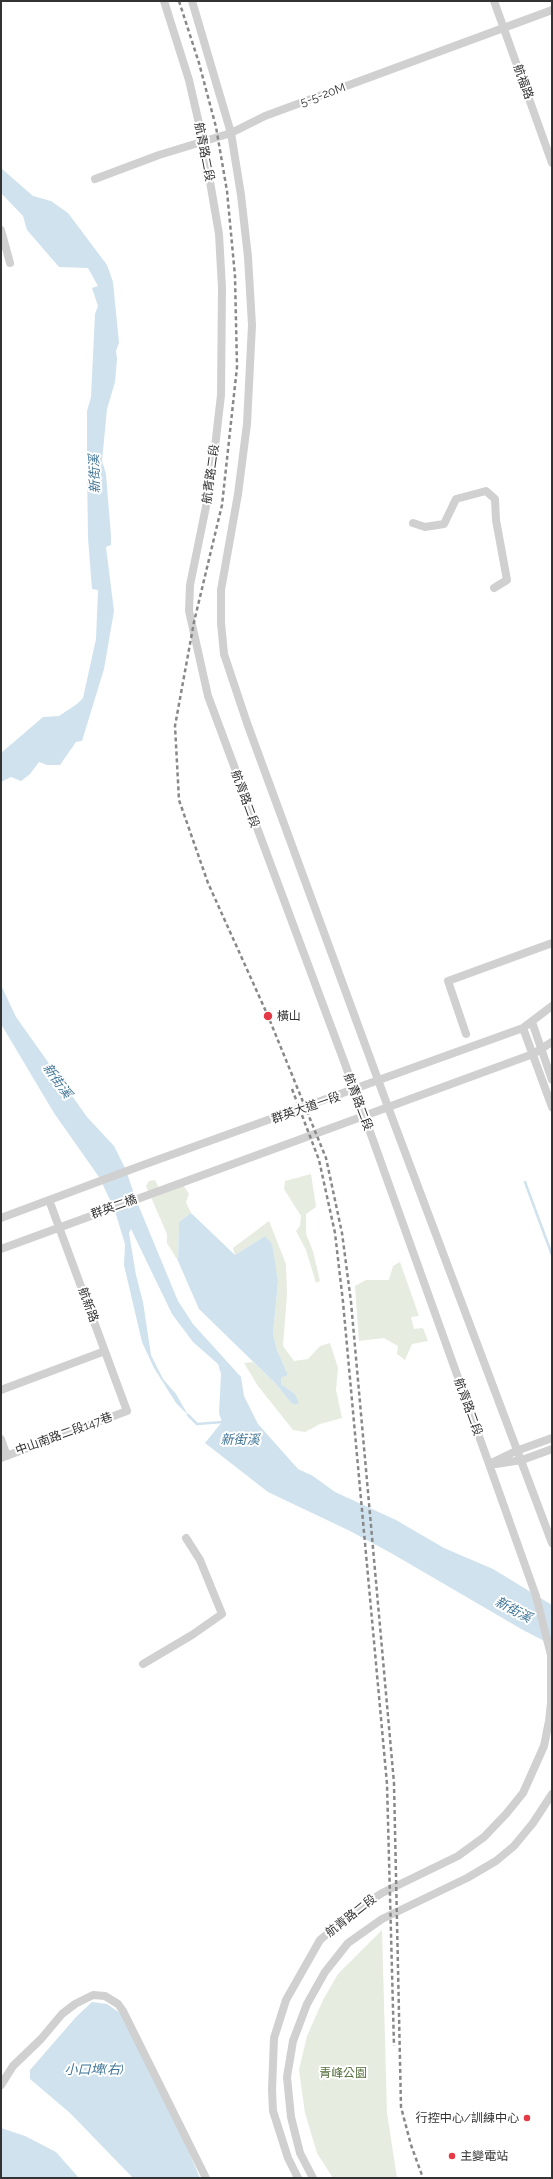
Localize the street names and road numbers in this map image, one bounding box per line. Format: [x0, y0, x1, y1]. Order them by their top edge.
street label: 航福路 [510, 63, 536, 101]
street label: 5-5-20M [298, 80, 348, 110]
street label: 航青路二段 [191, 121, 217, 183]
street label: 航青路二段 [200, 443, 222, 505]
street label: 航青路二段 [228, 768, 262, 830]
street label: 航青路二段 [341, 1071, 375, 1133]
street label: 群英大道一段 [270, 1089, 342, 1127]
street label: 群英二橋 [89, 1192, 139, 1222]
street label: 航新路 [75, 1286, 101, 1324]
street label: 航青路二段 [451, 1376, 485, 1438]
street label: 中山南路二段147巷 [14, 1410, 114, 1458]
street label: 航青路二段 [323, 1892, 379, 1940]

